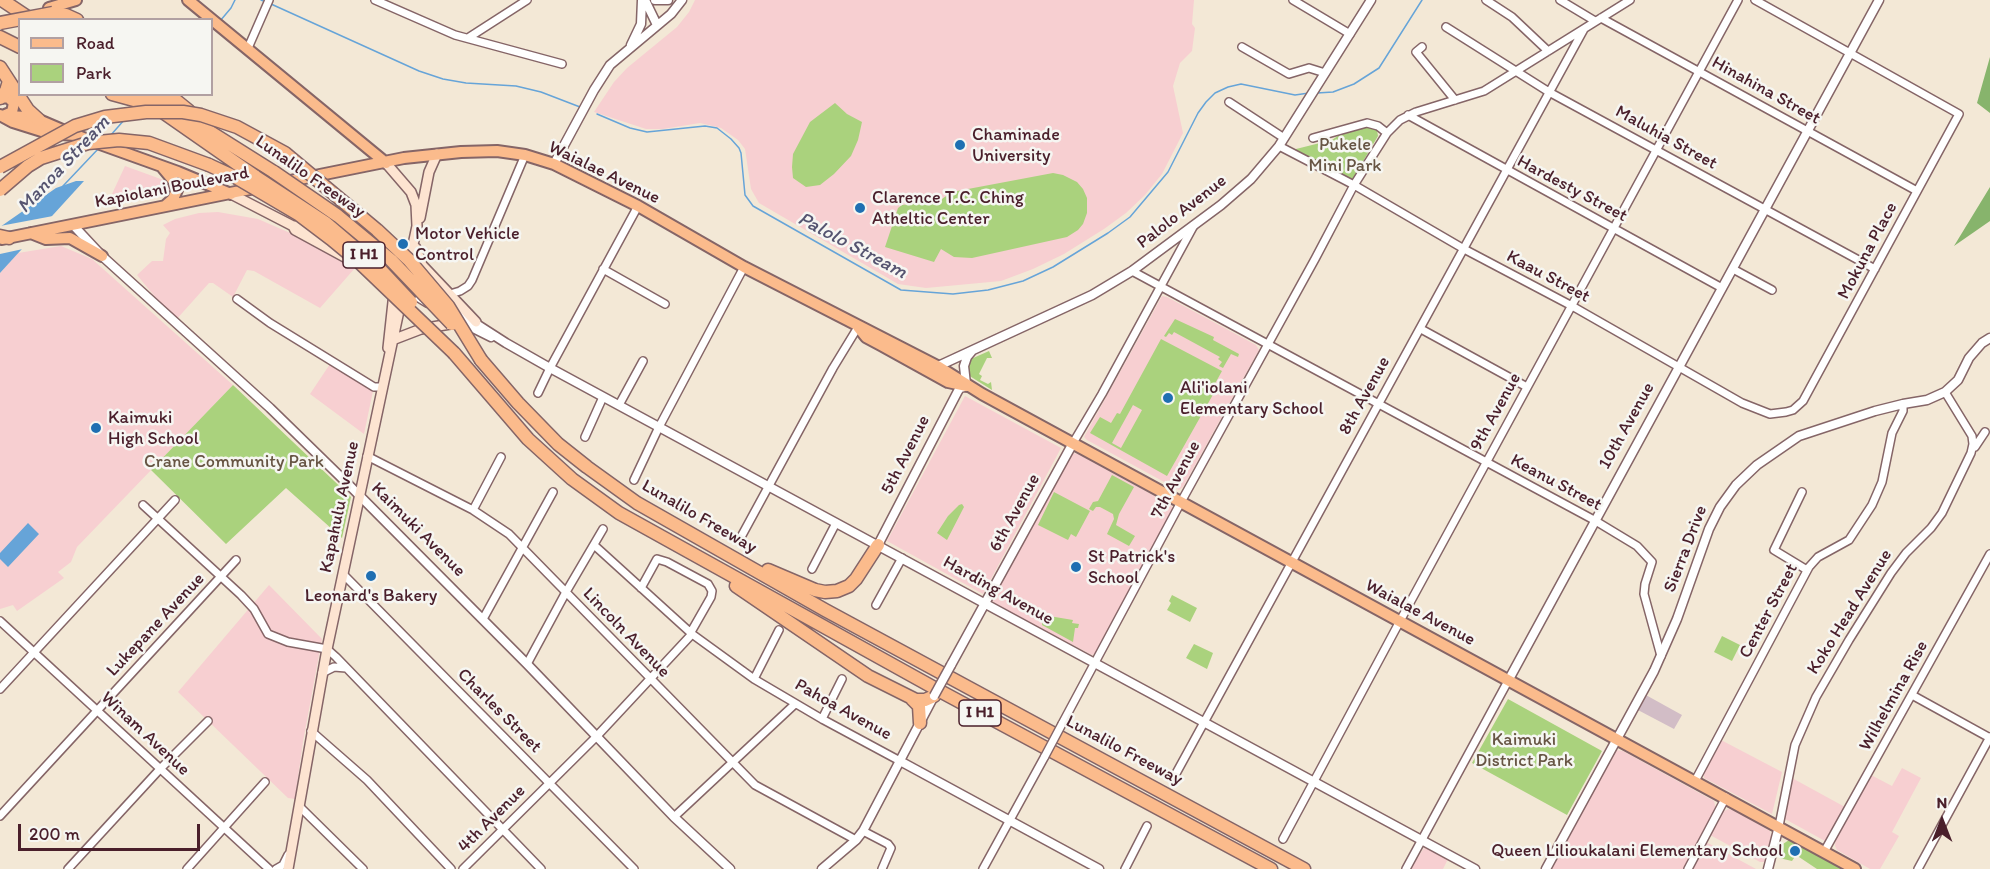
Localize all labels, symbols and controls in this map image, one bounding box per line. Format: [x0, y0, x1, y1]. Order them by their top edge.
legend [18, 18, 213, 96]
text: Road [76, 32, 115, 54]
street label: Hinahina Street [1708, 52, 1824, 130]
text: Park [76, 62, 111, 84]
street label: Maluhia Street [1611, 101, 1721, 175]
water label: Manoa Stream [13, 111, 115, 219]
place label: Chaminade University [972, 124, 1060, 166]
street label: Lunalilo Freeway [251, 131, 369, 223]
park label: Pukele Mini Park [1309, 134, 1381, 176]
street label: Waialae Avenue [545, 137, 663, 209]
marker: Chaminade University [953, 138, 967, 152]
street label: Hardesty Street [1513, 151, 1631, 227]
street label: Kapiolani Boulevard [93, 162, 251, 214]
street label: Palolo Avenue [1133, 170, 1231, 254]
place label: Clarence T.C. Ching Atheltic Center [872, 187, 1024, 230]
street label: Mokuna Place [1833, 199, 1903, 303]
marker: Clarence T.C. Ching Atheltic Center [853, 201, 867, 215]
water label: Palolo Stream [793, 207, 911, 285]
place label: Motor Vehicle Control [415, 223, 520, 266]
marker: Motor Vehicle Control [396, 237, 410, 251]
road number: I H1 [343, 242, 385, 268]
street label: Kaau Street [1503, 246, 1593, 308]
street label: 8th Avenue [1335, 353, 1395, 439]
street label: 9th Avenue [1466, 369, 1526, 455]
place label: Ali'iolani Elementary School [1180, 377, 1324, 420]
street label: 10th Avenue [1594, 379, 1660, 473]
marker: Ali'iolani Elementary School [1161, 391, 1175, 405]
place label: Kaimuki High School [108, 407, 199, 450]
street label: 5th Avenue [877, 412, 935, 498]
marker: Kaimuki High School [89, 421, 103, 435]
street label: 7th Avenue [1146, 437, 1206, 523]
street label: Kapahulu Avenue [316, 439, 364, 575]
street label: Keanu Street [1507, 450, 1605, 516]
park label: Crane Community Park [144, 451, 324, 473]
street label: 6th Avenue [985, 470, 1045, 556]
street label: Lunalilo Freeway [638, 475, 760, 559]
street label: Kaimuki Avenue [366, 478, 470, 582]
street label: Sierra Drive [1660, 503, 1712, 595]
place label: St Patrick's School [1088, 546, 1175, 588]
street label: Koko Head Avenue [1803, 546, 1897, 678]
street label: Harding Avenue [939, 552, 1057, 630]
marker: St Patrick's School [1069, 560, 1083, 574]
street label: Center Street [1735, 560, 1803, 662]
street label: Lukepane Avenue [102, 569, 210, 681]
marker: Leonard's Bakery [364, 569, 378, 583]
street label: Waialae Avenue [1361, 575, 1479, 651]
street label: Lincoln Avenue [578, 583, 674, 683]
place label: Leonard's Bakery [305, 585, 437, 607]
street label: Wilhelmina Rise [1855, 637, 1933, 755]
street label: Charles Street [452, 664, 546, 758]
street label: Pahoa Avenue [791, 674, 895, 746]
street label: Winam Avenue [96, 687, 194, 781]
road number: I H1 [959, 700, 1001, 726]
street label: Lunalilo Freeway [1062, 711, 1186, 791]
park label: Kaimuki District Park [1475, 729, 1573, 771]
street label: 4th Avenue [454, 781, 530, 857]
north arrow [1912, 791, 1972, 851]
text: N [1937, 793, 1947, 812]
scale bar [21, 812, 202, 850]
text: 200 m [29, 823, 80, 845]
place label: Queen Lilioukalani Elementary School [1491, 840, 1783, 862]
marker: Queen Lilioukalani Elementary School [1788, 844, 1802, 858]

